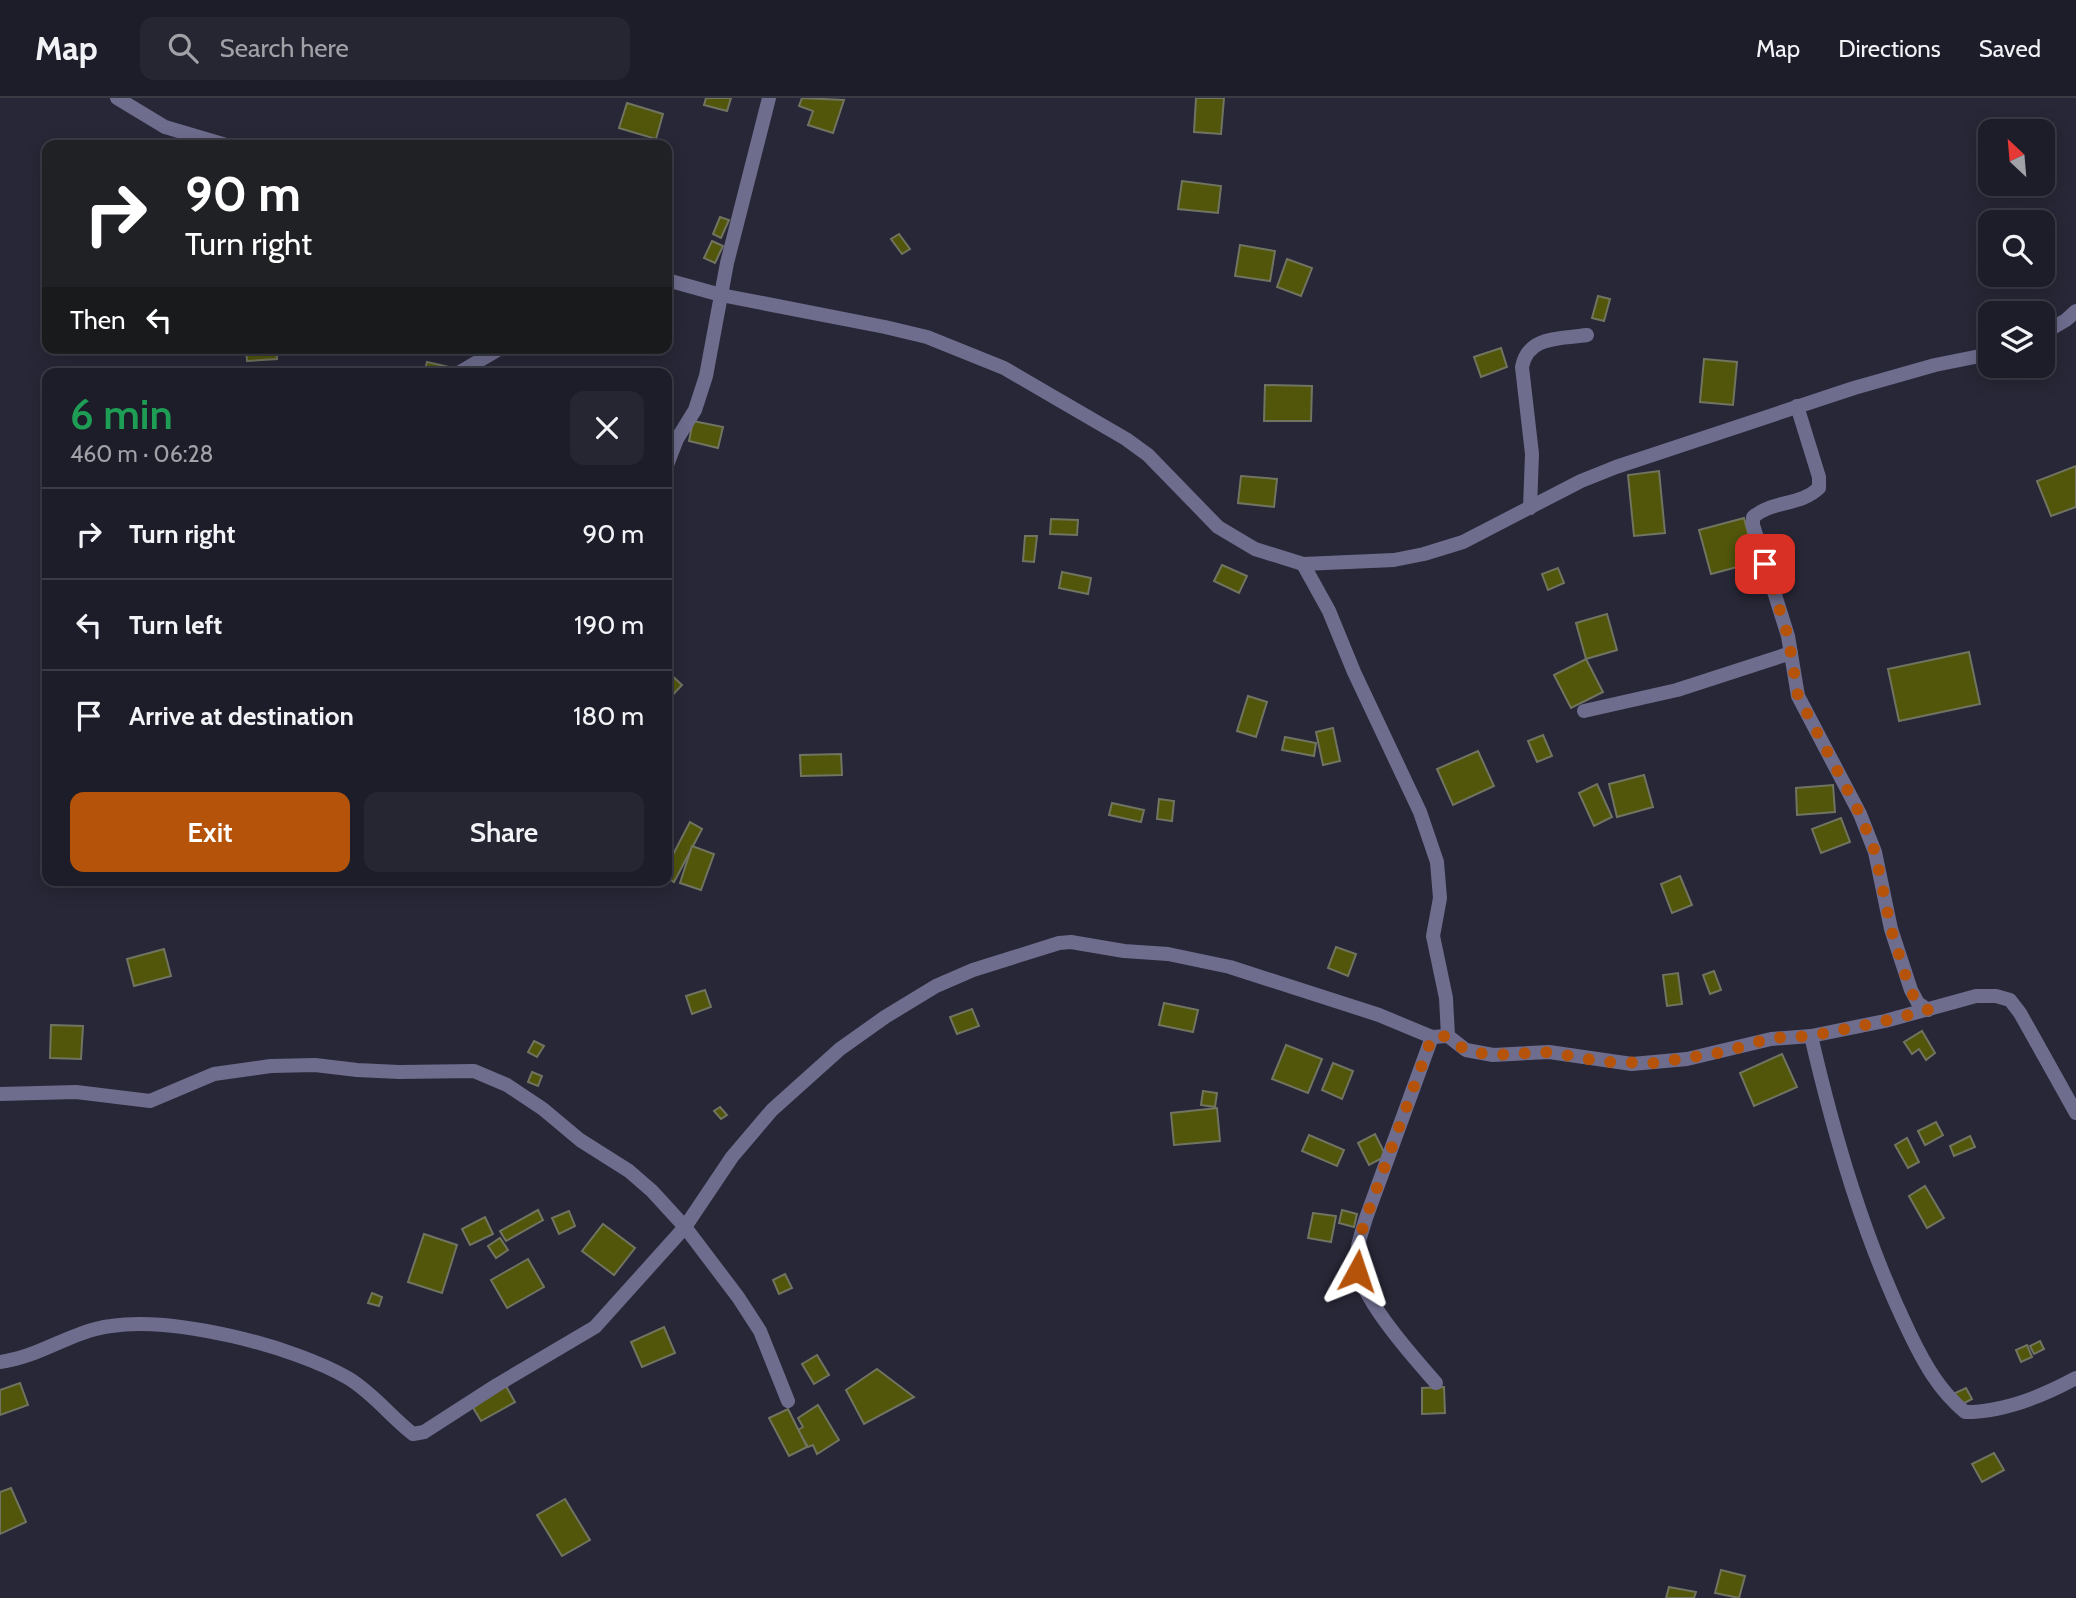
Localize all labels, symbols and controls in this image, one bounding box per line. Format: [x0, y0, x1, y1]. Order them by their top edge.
search box [140, 17, 630, 80]
text: Map [35, 28, 98, 68]
icon: search [164, 29, 202, 67]
text: Search here [220, 32, 349, 64]
text: Map [1756, 34, 1800, 63]
text: Directions [1838, 34, 1941, 63]
text: Saved [1979, 34, 2041, 63]
north arrow [1978, 119, 2054, 196]
map controls [1978, 119, 2055, 378]
text: 90 m [185, 164, 301, 223]
icon: right [70, 168, 161, 259]
button: search [1978, 210, 2055, 287]
text: Turn right [185, 224, 312, 263]
icon: left [140, 301, 178, 339]
button: layers [1978, 301, 2055, 378]
text: Then [70, 304, 126, 336]
text: 6 min [70, 388, 173, 440]
button: close [570, 391, 644, 465]
text: 460 m · 06:28 [70, 440, 213, 468]
icon: right [70, 515, 108, 553]
text: Turn right [129, 518, 235, 550]
text: 90 m [582, 518, 644, 550]
pin [1735, 534, 1795, 594]
icon: arrive [1746, 545, 1784, 583]
icon: left [70, 606, 108, 644]
text: Turn left [129, 609, 222, 641]
text: 190 m [574, 609, 644, 641]
icon: arrive [70, 697, 108, 735]
text: Arrive at destination [129, 700, 354, 732]
text: 180 m [573, 700, 644, 732]
button: Exit [70, 792, 350, 872]
button: Share [364, 792, 644, 872]
position arrow [1320, 1234, 1394, 1308]

